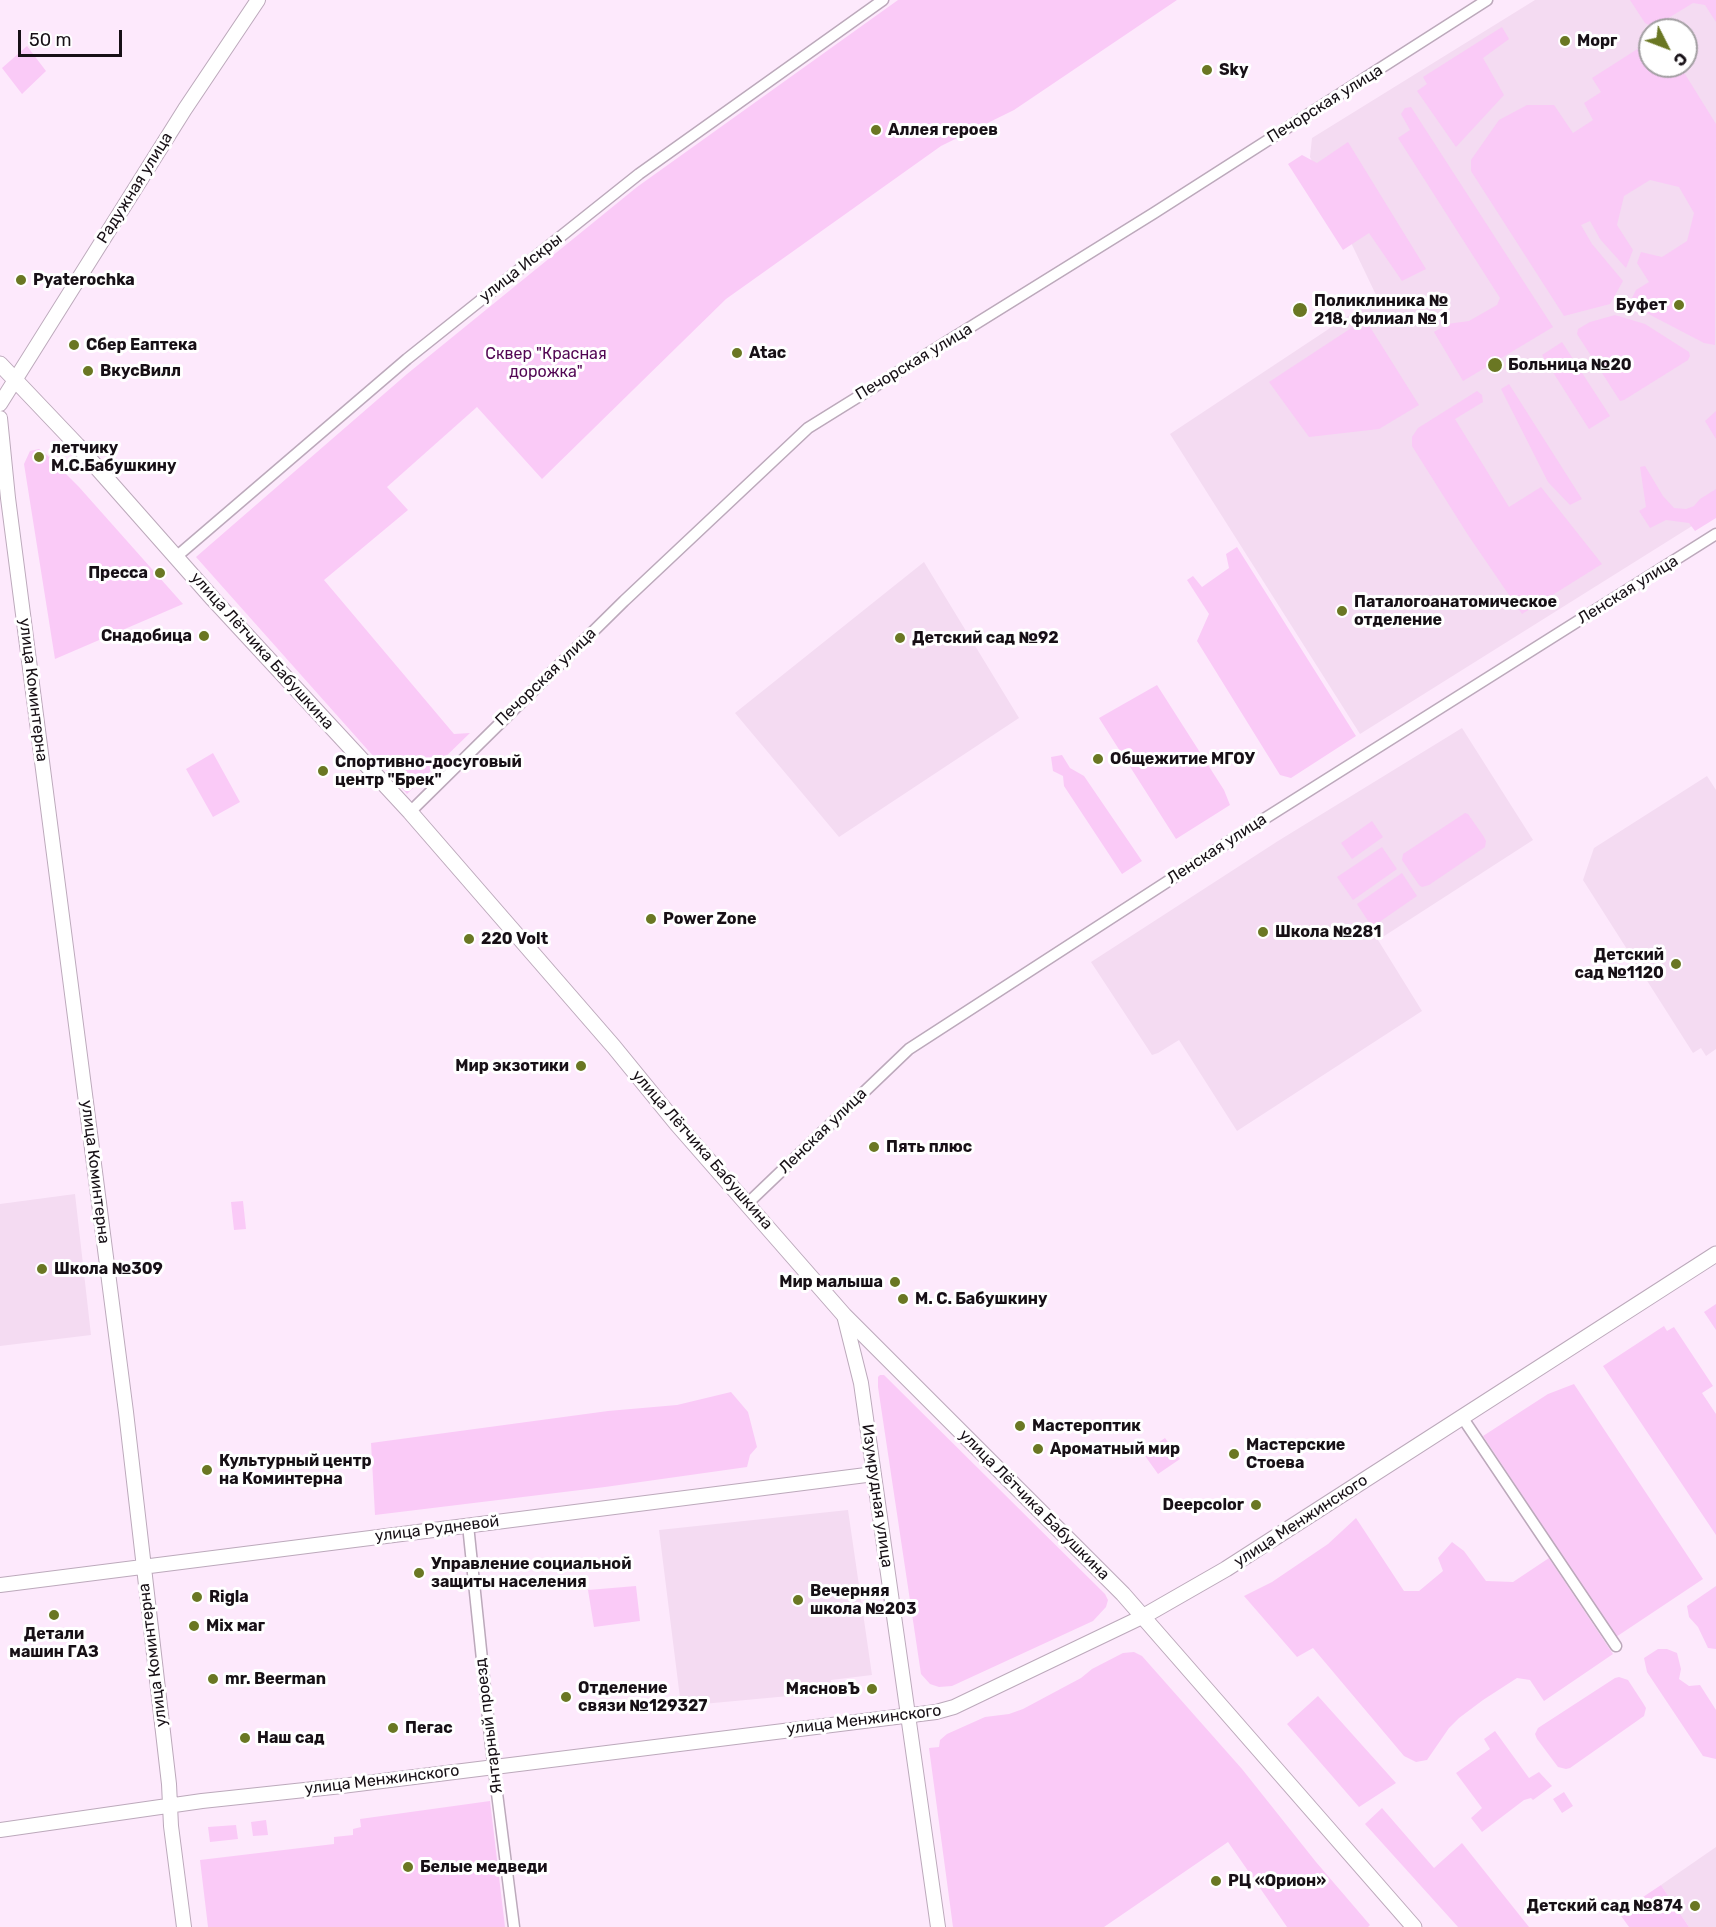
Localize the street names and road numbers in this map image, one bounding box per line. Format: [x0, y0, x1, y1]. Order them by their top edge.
street label: Печорская улица [1264, 61, 1386, 147]
street label: Радужная улица [93, 129, 177, 247]
street label: улица Искры [476, 230, 566, 306]
street label: Печорская улица [852, 320, 976, 404]
street label: Ленская улица [1574, 551, 1682, 629]
street label: улица Лётчика Бабушкина [186, 568, 338, 734]
street label: улица Коминтерна [15, 617, 51, 763]
street label: Печорская улица [492, 624, 600, 730]
street label: Ленская улица [1164, 810, 1270, 888]
street label: улица Лётчика Бабушкина [628, 1066, 776, 1234]
street label: Ленская улица [775, 1084, 871, 1178]
street label: улица Коминтерна [77, 1099, 113, 1245]
street label: Изумрудная улица [857, 1423, 897, 1569]
street label: улица Лётчика Бабушкина [955, 1426, 1113, 1584]
street label: улица Менжинского [1230, 1471, 1372, 1571]
street label: улица Рудневой [374, 1512, 500, 1546]
street label: улица Коминтерна [135, 1582, 171, 1728]
street label: Янтарный проезд [471, 1657, 507, 1795]
street label: улица Менжинского [786, 1701, 942, 1739]
street label: улица Менжинского [304, 1761, 460, 1799]

